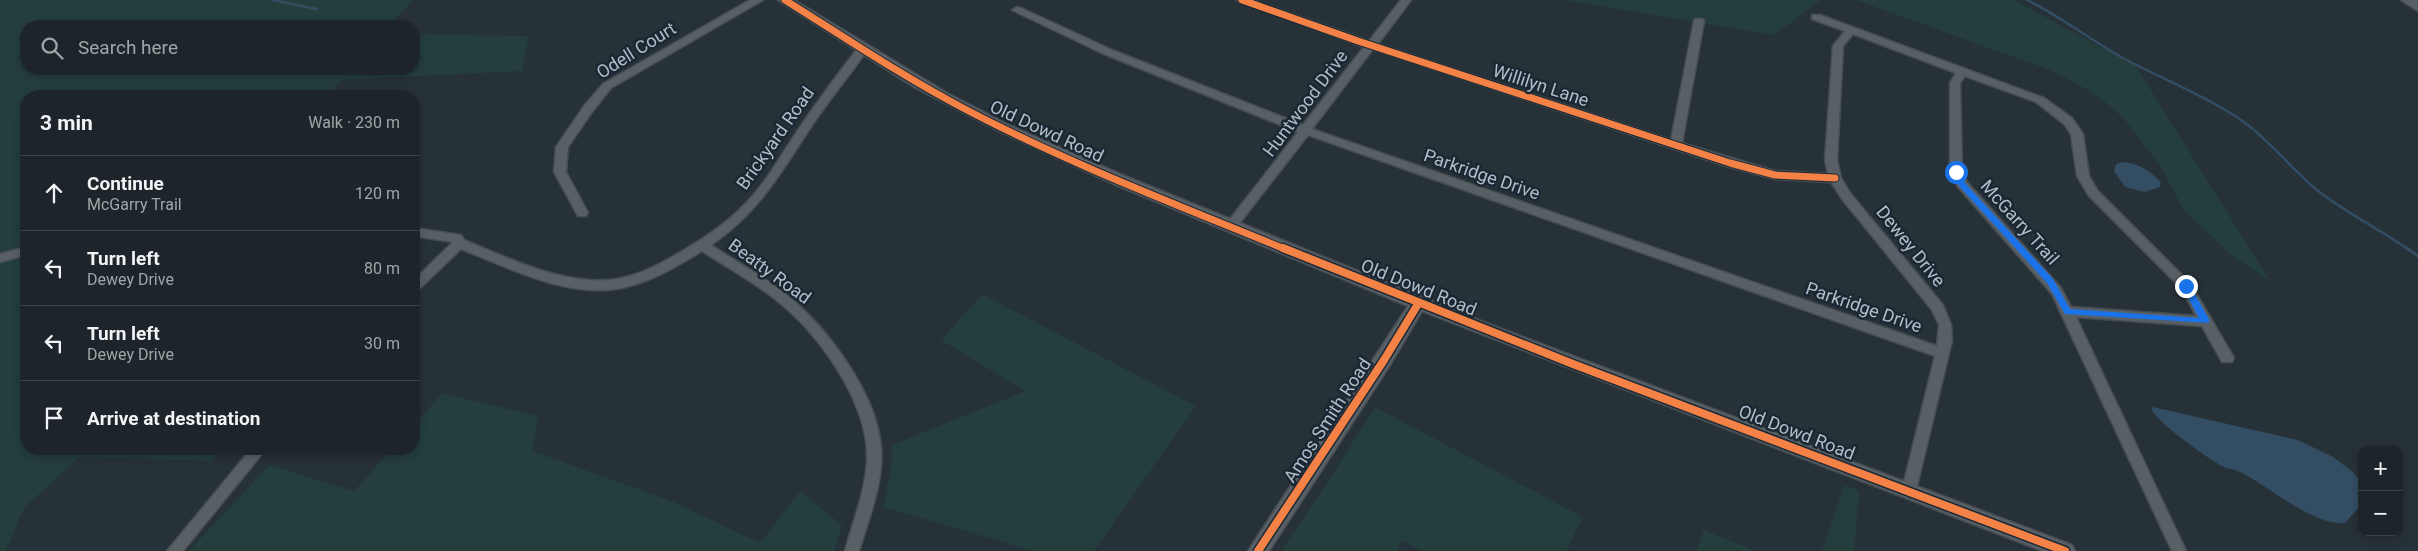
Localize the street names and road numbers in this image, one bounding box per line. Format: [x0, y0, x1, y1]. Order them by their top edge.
street label: Odell Court [592, 17, 680, 83]
street label: Huntwood Drive [1258, 46, 1352, 160]
street label: Willilyn Lane [1490, 60, 1592, 110]
street label: Brickyard Road [732, 83, 818, 193]
street label: Old Dowd Road [987, 96, 1107, 166]
street label: Parkridge Drive [1421, 144, 1543, 204]
street label: McGarry Trail [1977, 175, 2063, 269]
street label: Dewey Drive [1872, 201, 1950, 291]
street label: Beatty Road [725, 234, 815, 308]
street label: Old Dowd Road [1358, 254, 1480, 320]
street label: Parkridge Drive [1803, 277, 1925, 337]
street label: Amos Smith Road [1279, 354, 1375, 486]
street label: Old Dowd Road [1736, 400, 1858, 464]

